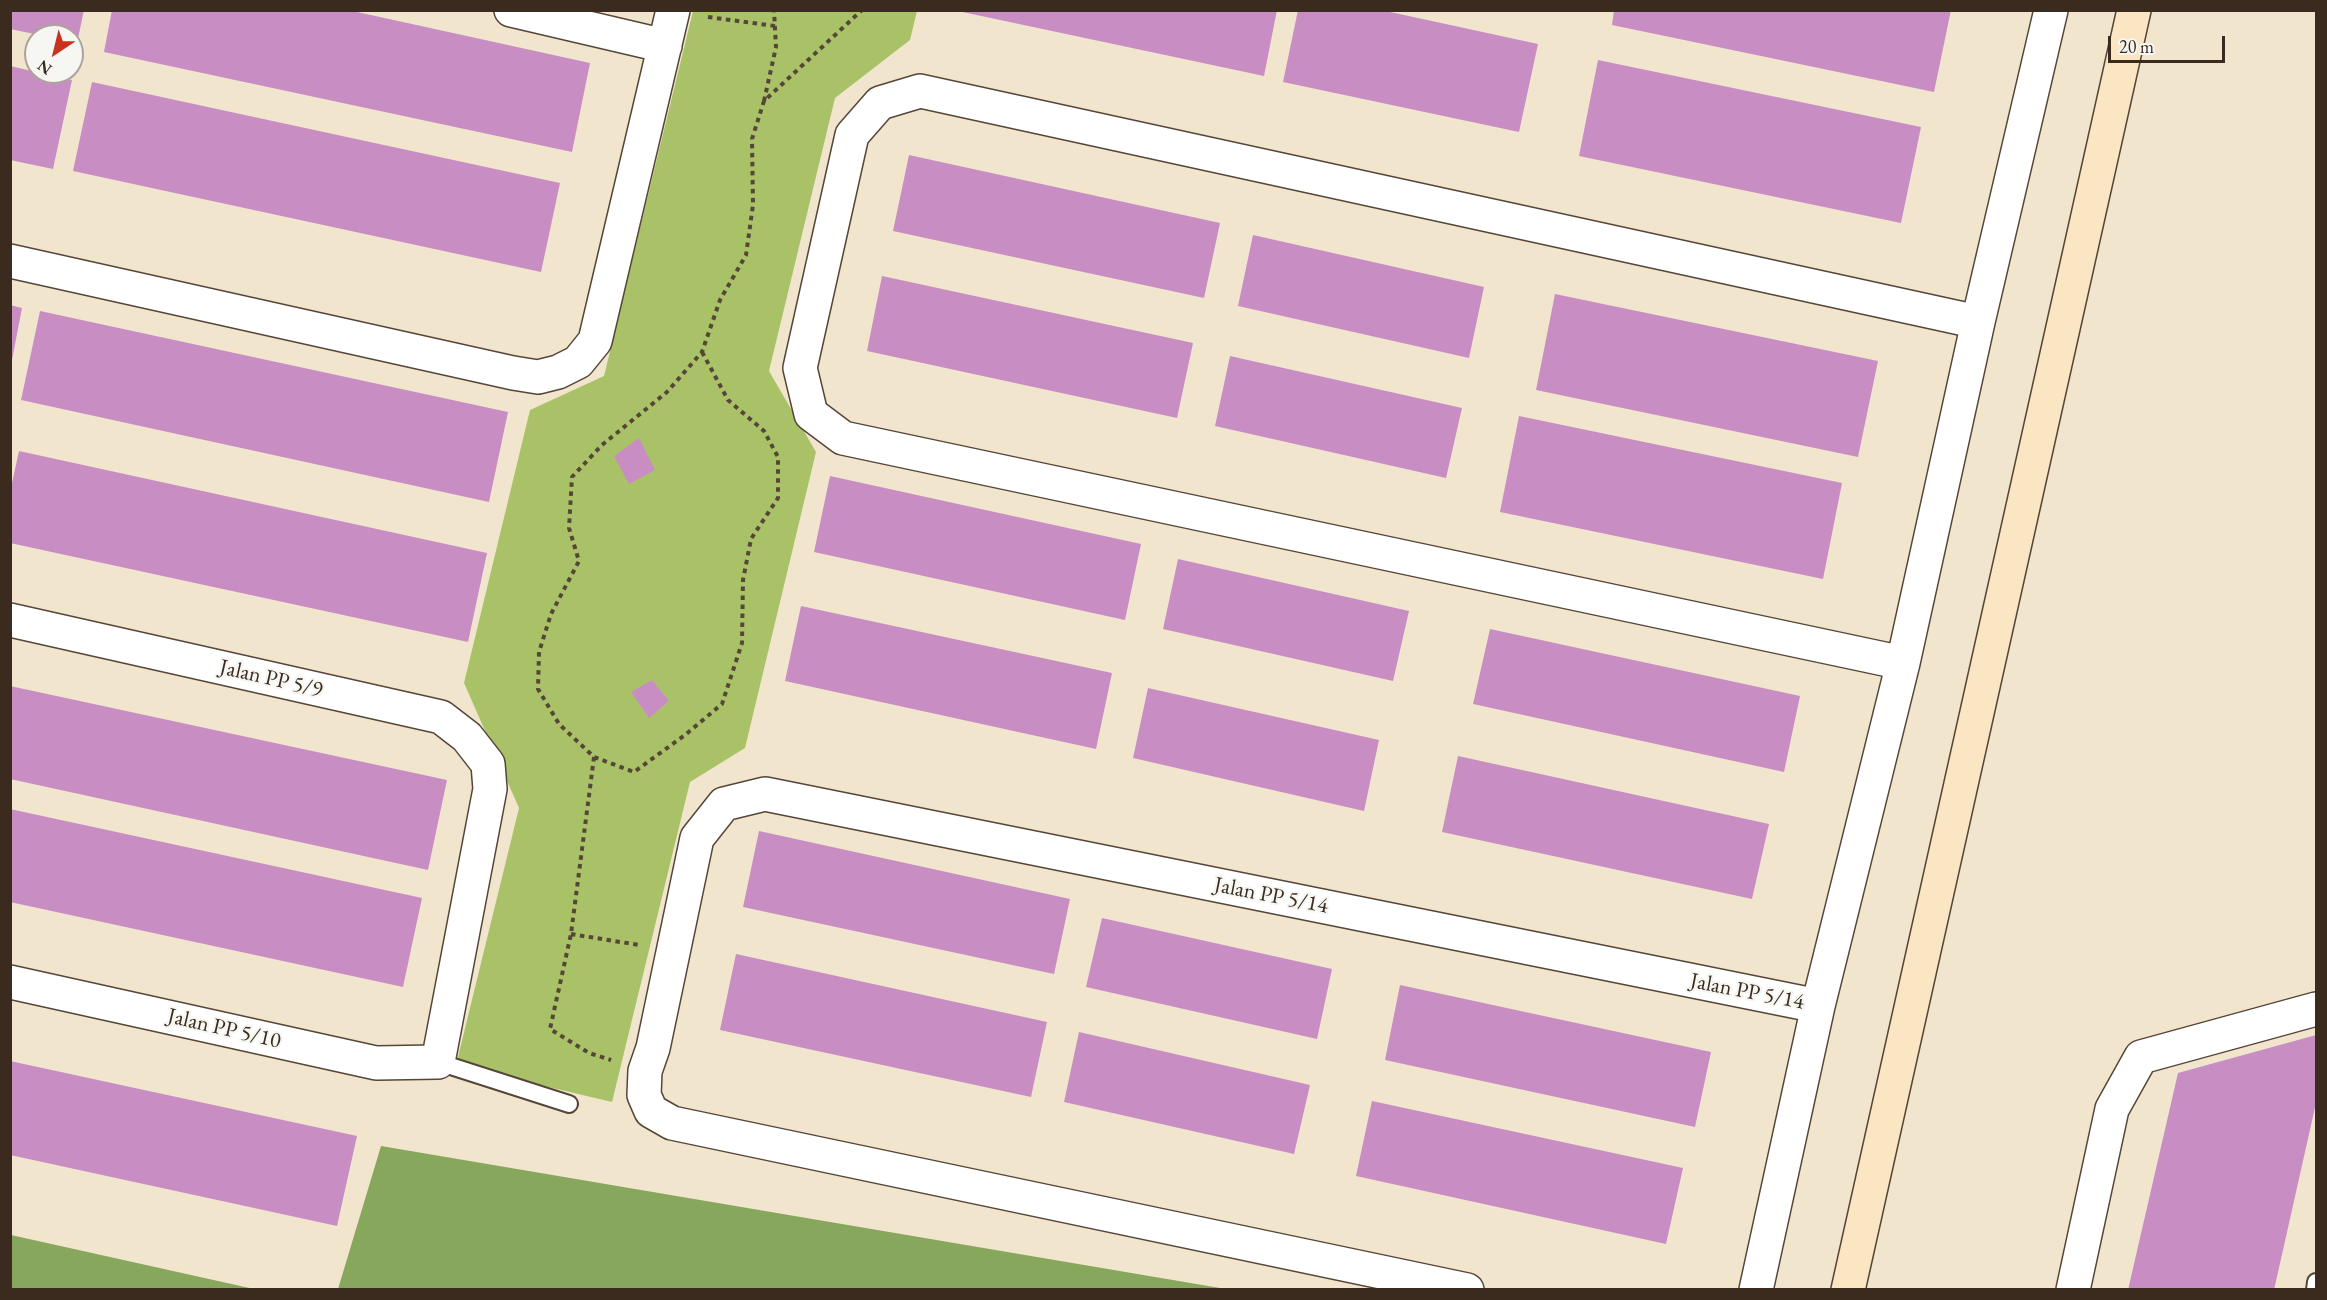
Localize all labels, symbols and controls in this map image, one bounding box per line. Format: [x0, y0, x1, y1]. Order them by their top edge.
north arrow [24, 24, 84, 84]
scale bar [2111, 24, 2228, 62]
text: 20 m [2119, 35, 2154, 58]
text: N [33, 55, 56, 80]
street label: Jalan PP 5/9 [217, 654, 325, 704]
street label: Jalan PP 5/14 [1212, 872, 1330, 920]
street label: Jalan PP 5/14 [1688, 968, 1806, 1016]
street label: Jalan PP 5/10 [165, 1003, 283, 1055]

